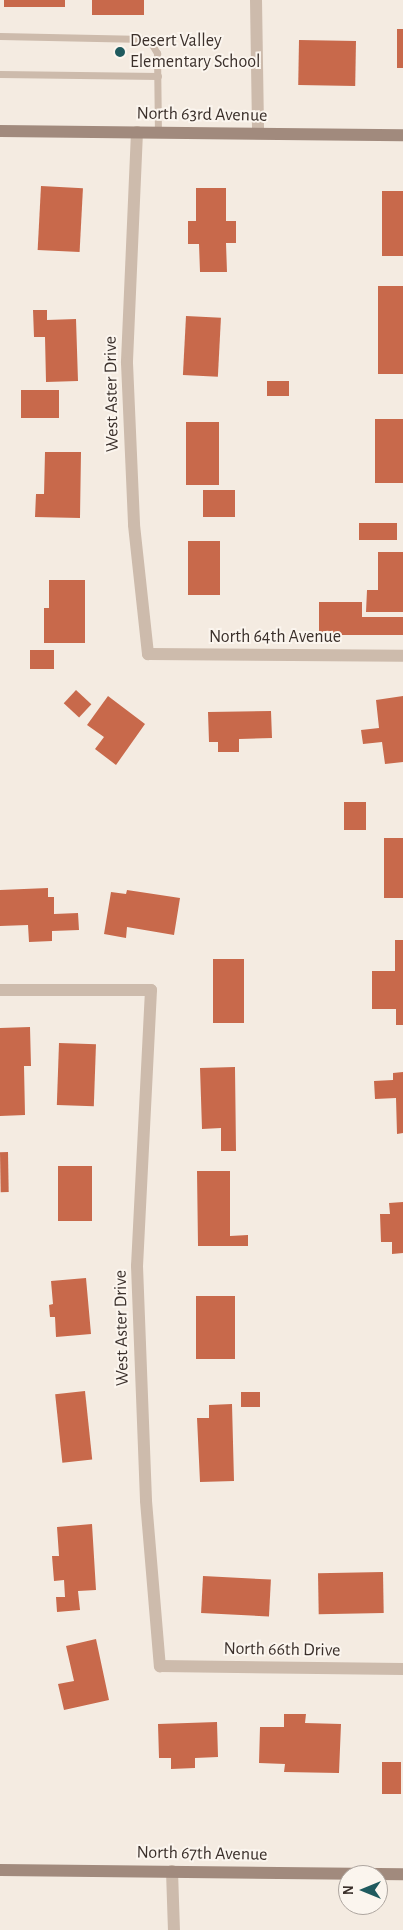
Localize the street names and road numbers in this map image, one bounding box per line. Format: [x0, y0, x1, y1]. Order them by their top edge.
street label: North 63rd Avenue [136, 103, 268, 127]
street label: West Aster Drive [100, 336, 124, 452]
street label: North 64th Avenue [209, 626, 341, 648]
street label: West Aster Drive [110, 1270, 134, 1386]
street label: North 66th Drive [223, 1638, 341, 1662]
street label: North 67th Avenue [136, 1842, 268, 1866]

